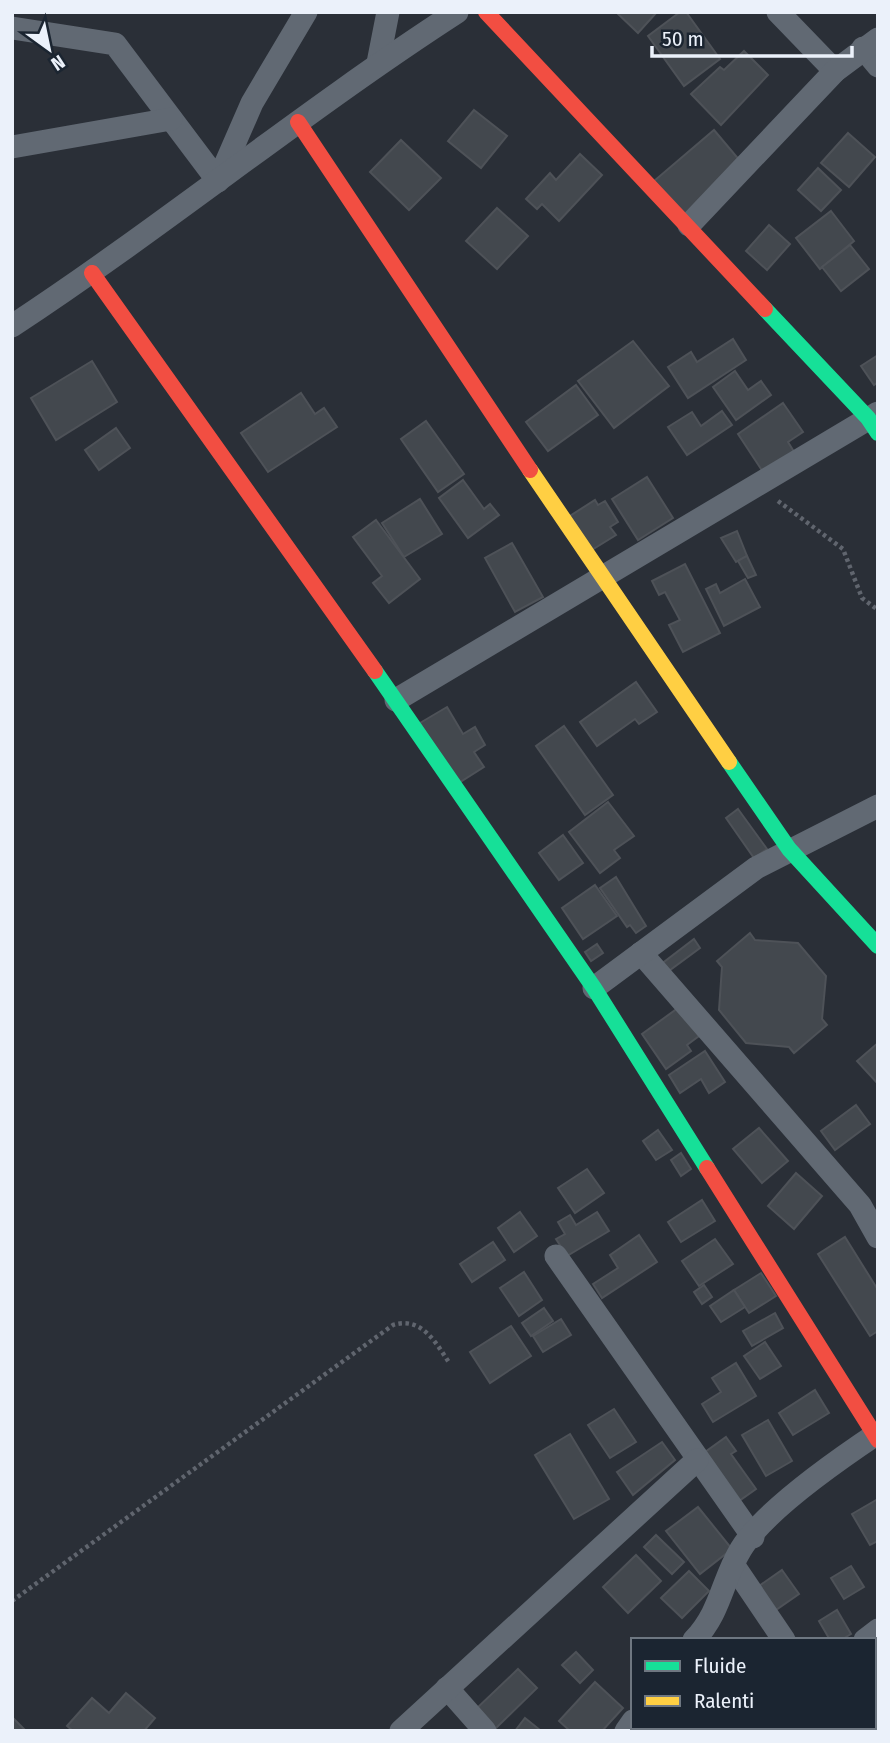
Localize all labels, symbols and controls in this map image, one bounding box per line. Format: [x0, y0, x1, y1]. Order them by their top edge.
north arrow [14, 14, 84, 84]
scale bar [652, 14, 852, 58]
text: 50 m [662, 26, 704, 52]
text: N [47, 50, 69, 76]
legend [631, 1638, 876, 1729]
text: Fluide [694, 1653, 746, 1679]
text: Ralenti [694, 1688, 754, 1714]

